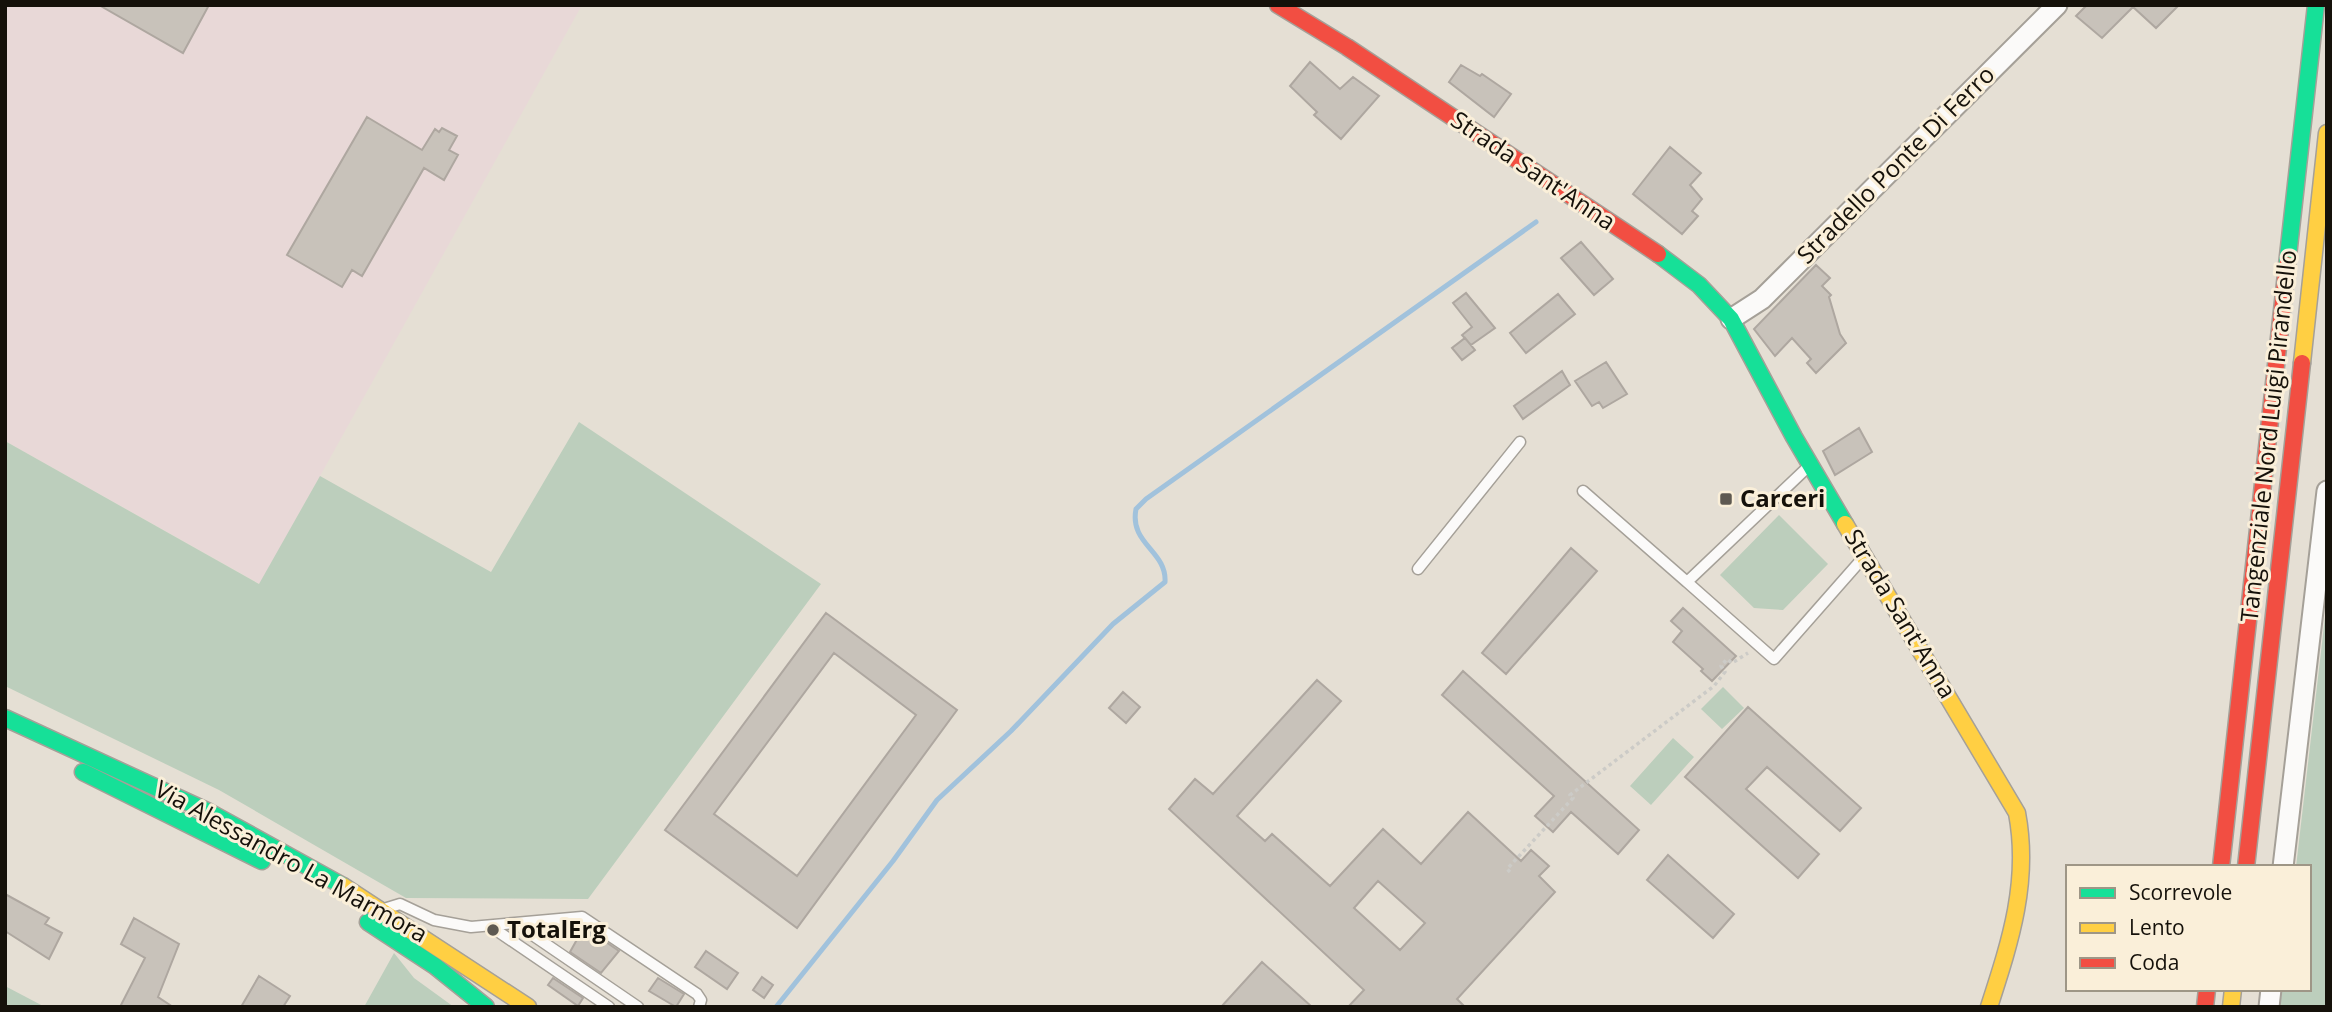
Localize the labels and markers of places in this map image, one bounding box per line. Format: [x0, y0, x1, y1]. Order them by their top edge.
place label: Carceri [1740, 481, 1825, 514]
marker: Carceri [1718, 491, 1734, 507]
place label: TotalErg [507, 912, 606, 945]
marker: TotalErg [485, 922, 501, 938]

